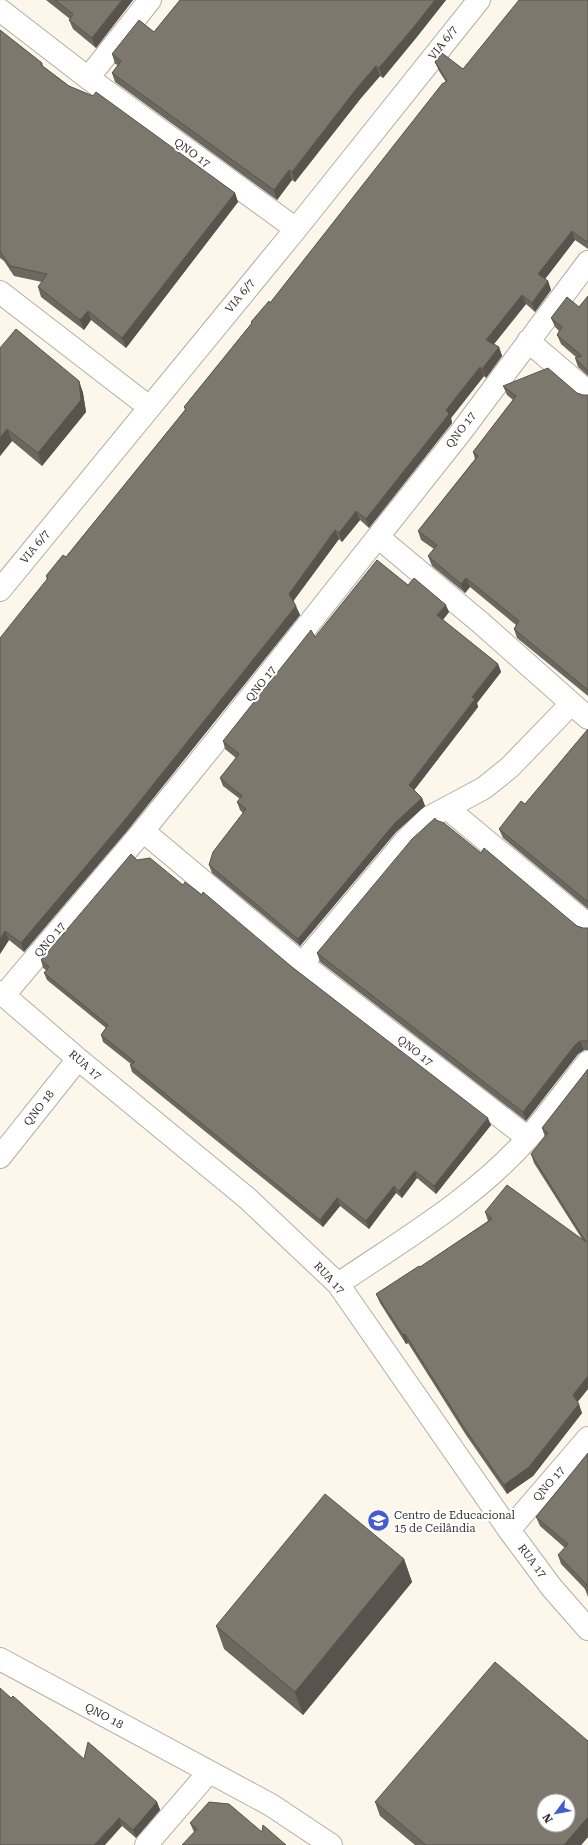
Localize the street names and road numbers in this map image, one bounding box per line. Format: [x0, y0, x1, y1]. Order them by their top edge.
street label: VIA 6/7 [426, 24, 460, 62]
street label: QNO 17 [171, 136, 213, 170]
street label: VIA 6/7 [223, 277, 257, 315]
street label: QNO 17 [443, 410, 479, 450]
street label: VIA 6/7 [18, 528, 52, 566]
street label: QNO 17 [243, 664, 279, 704]
street label: QNO 17 [32, 920, 68, 960]
street label: QNO 17 [395, 1033, 435, 1069]
street label: RUA 17 [66, 1048, 104, 1082]
street label: QNO 18 [21, 1088, 57, 1128]
street label: RUA 17 [311, 1259, 347, 1297]
street label: QNO 17 [531, 1464, 567, 1504]
street label: RUA 17 [515, 1542, 549, 1580]
street label: QNO 18 [83, 1701, 125, 1731]

